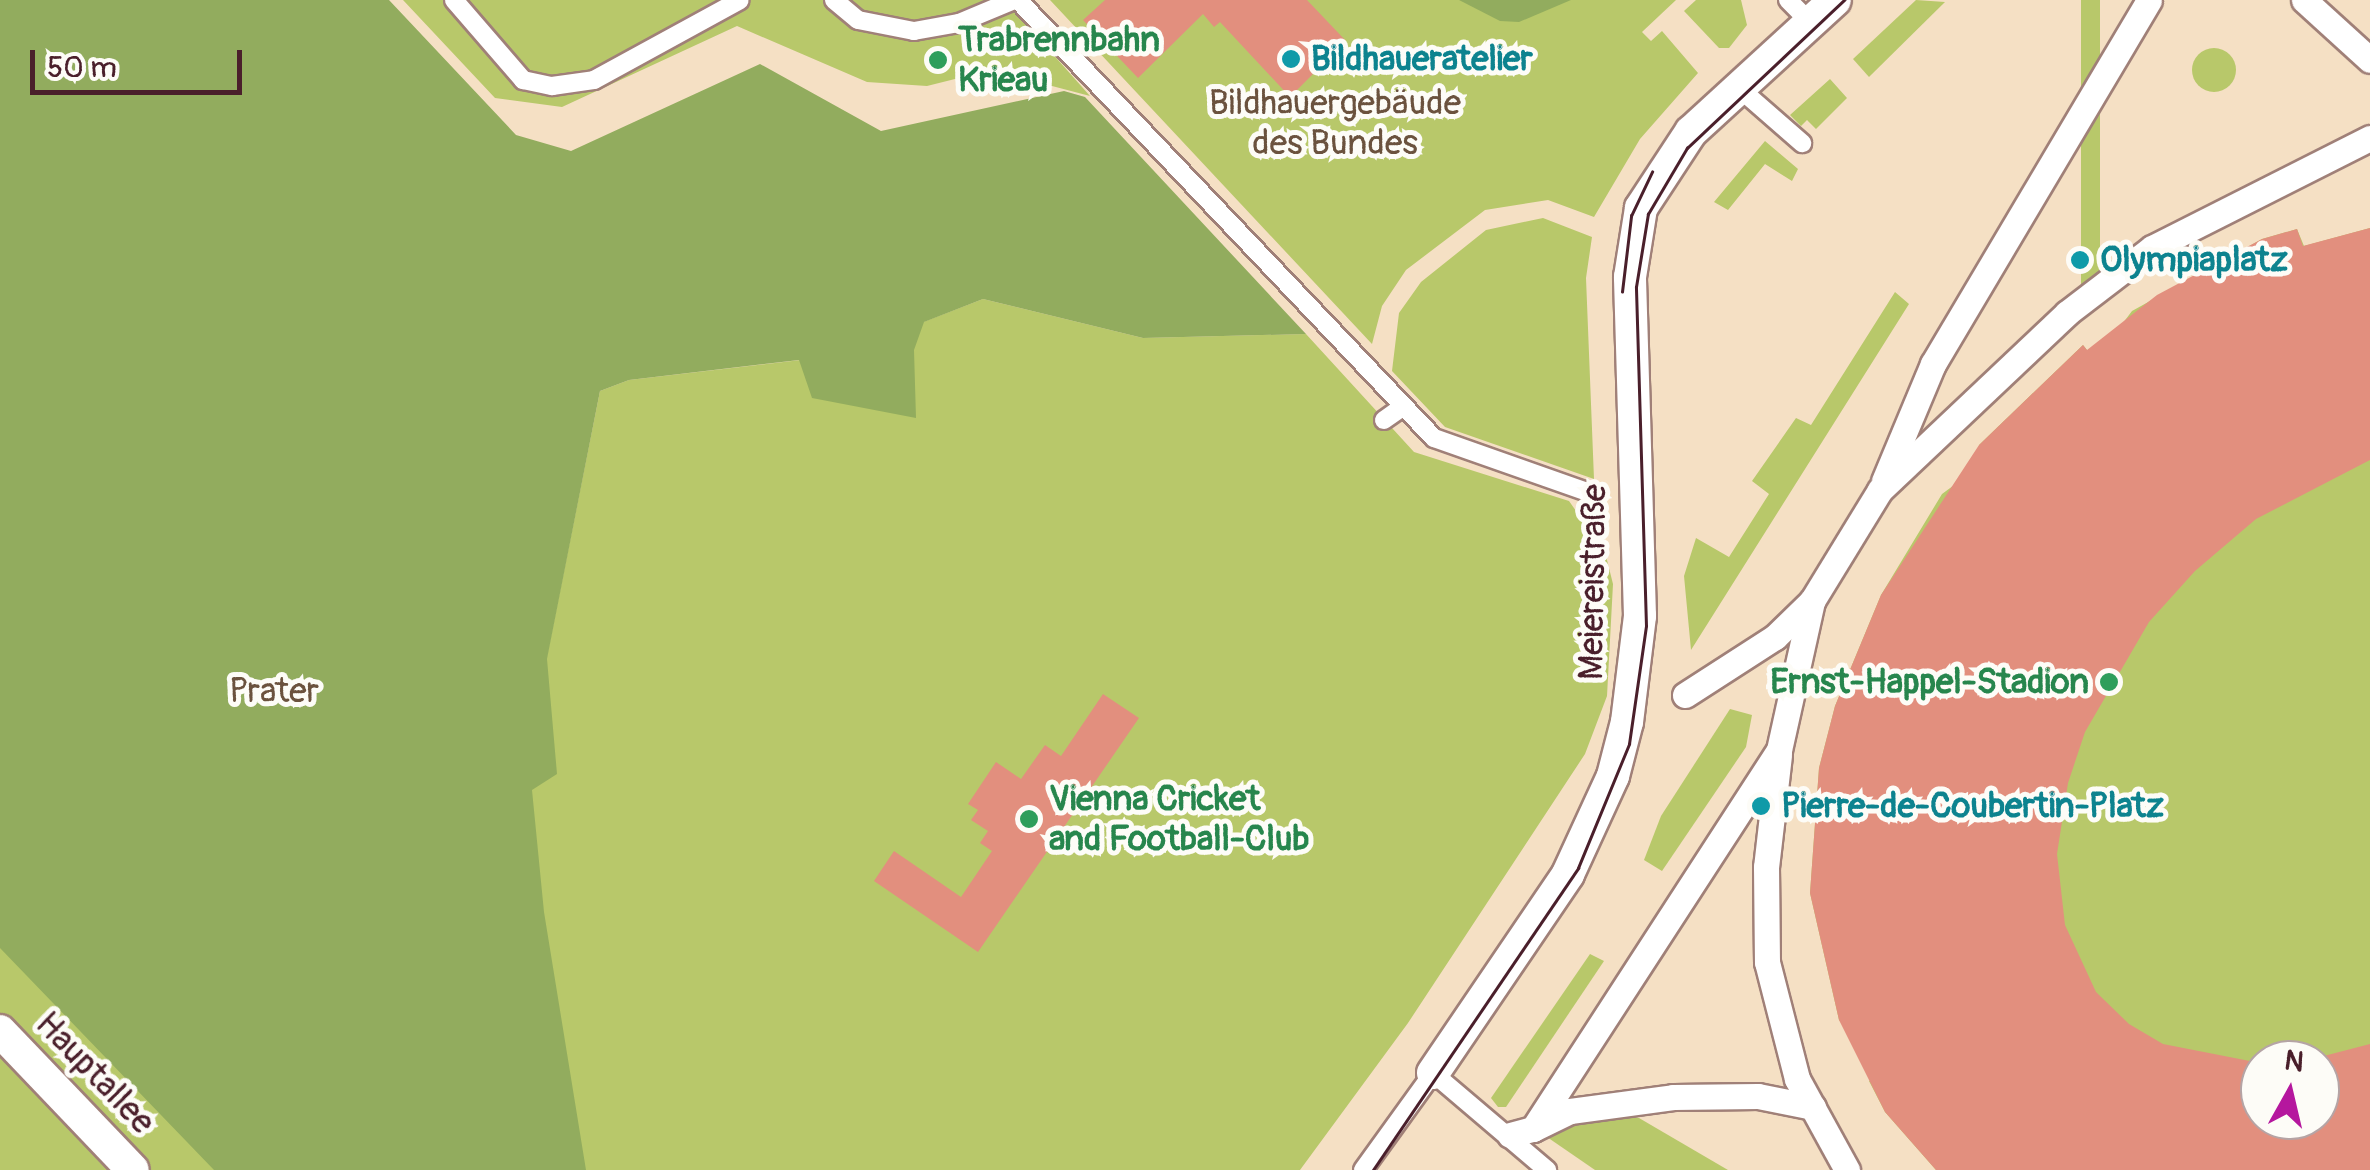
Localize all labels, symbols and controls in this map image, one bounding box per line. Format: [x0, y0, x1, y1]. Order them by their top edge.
place label: Trabrennbahn Krieau [958, 19, 1160, 101]
scale bar [35, 30, 248, 92]
place label: Bildhaueratelier [1311, 38, 1533, 80]
marker: Bildhaueratelier [1280, 48, 1302, 70]
text: 50 m [47, 49, 117, 86]
marker: Trabrennbahn Krieau [927, 49, 949, 71]
park label: Bildhauergebäude des Bundes [1209, 82, 1461, 164]
place label: Olympiaplatz [2100, 239, 2288, 281]
marker: Olympiaplatz [2069, 249, 2091, 271]
street label: Meiereistraße [1570, 484, 1616, 680]
place label: Ernst-Happel-Stadion [1770, 661, 2089, 703]
park label: Prater [229, 670, 319, 712]
marker: Ernst-Happel-Stadion [2098, 671, 2120, 693]
place label: Vienna Cricket and Football-Club [1049, 778, 1310, 860]
place label: Pierre-de-Coubertin-Platz [1781, 785, 2164, 827]
marker: Pierre-de-Coubertin-Platz [1750, 795, 1772, 817]
marker: Vienna Cricket and Football-Club [1018, 808, 1040, 830]
street label: Hauptallee [27, 1003, 163, 1143]
north arrow [2240, 1040, 2340, 1140]
text: N [2282, 1043, 2306, 1080]

